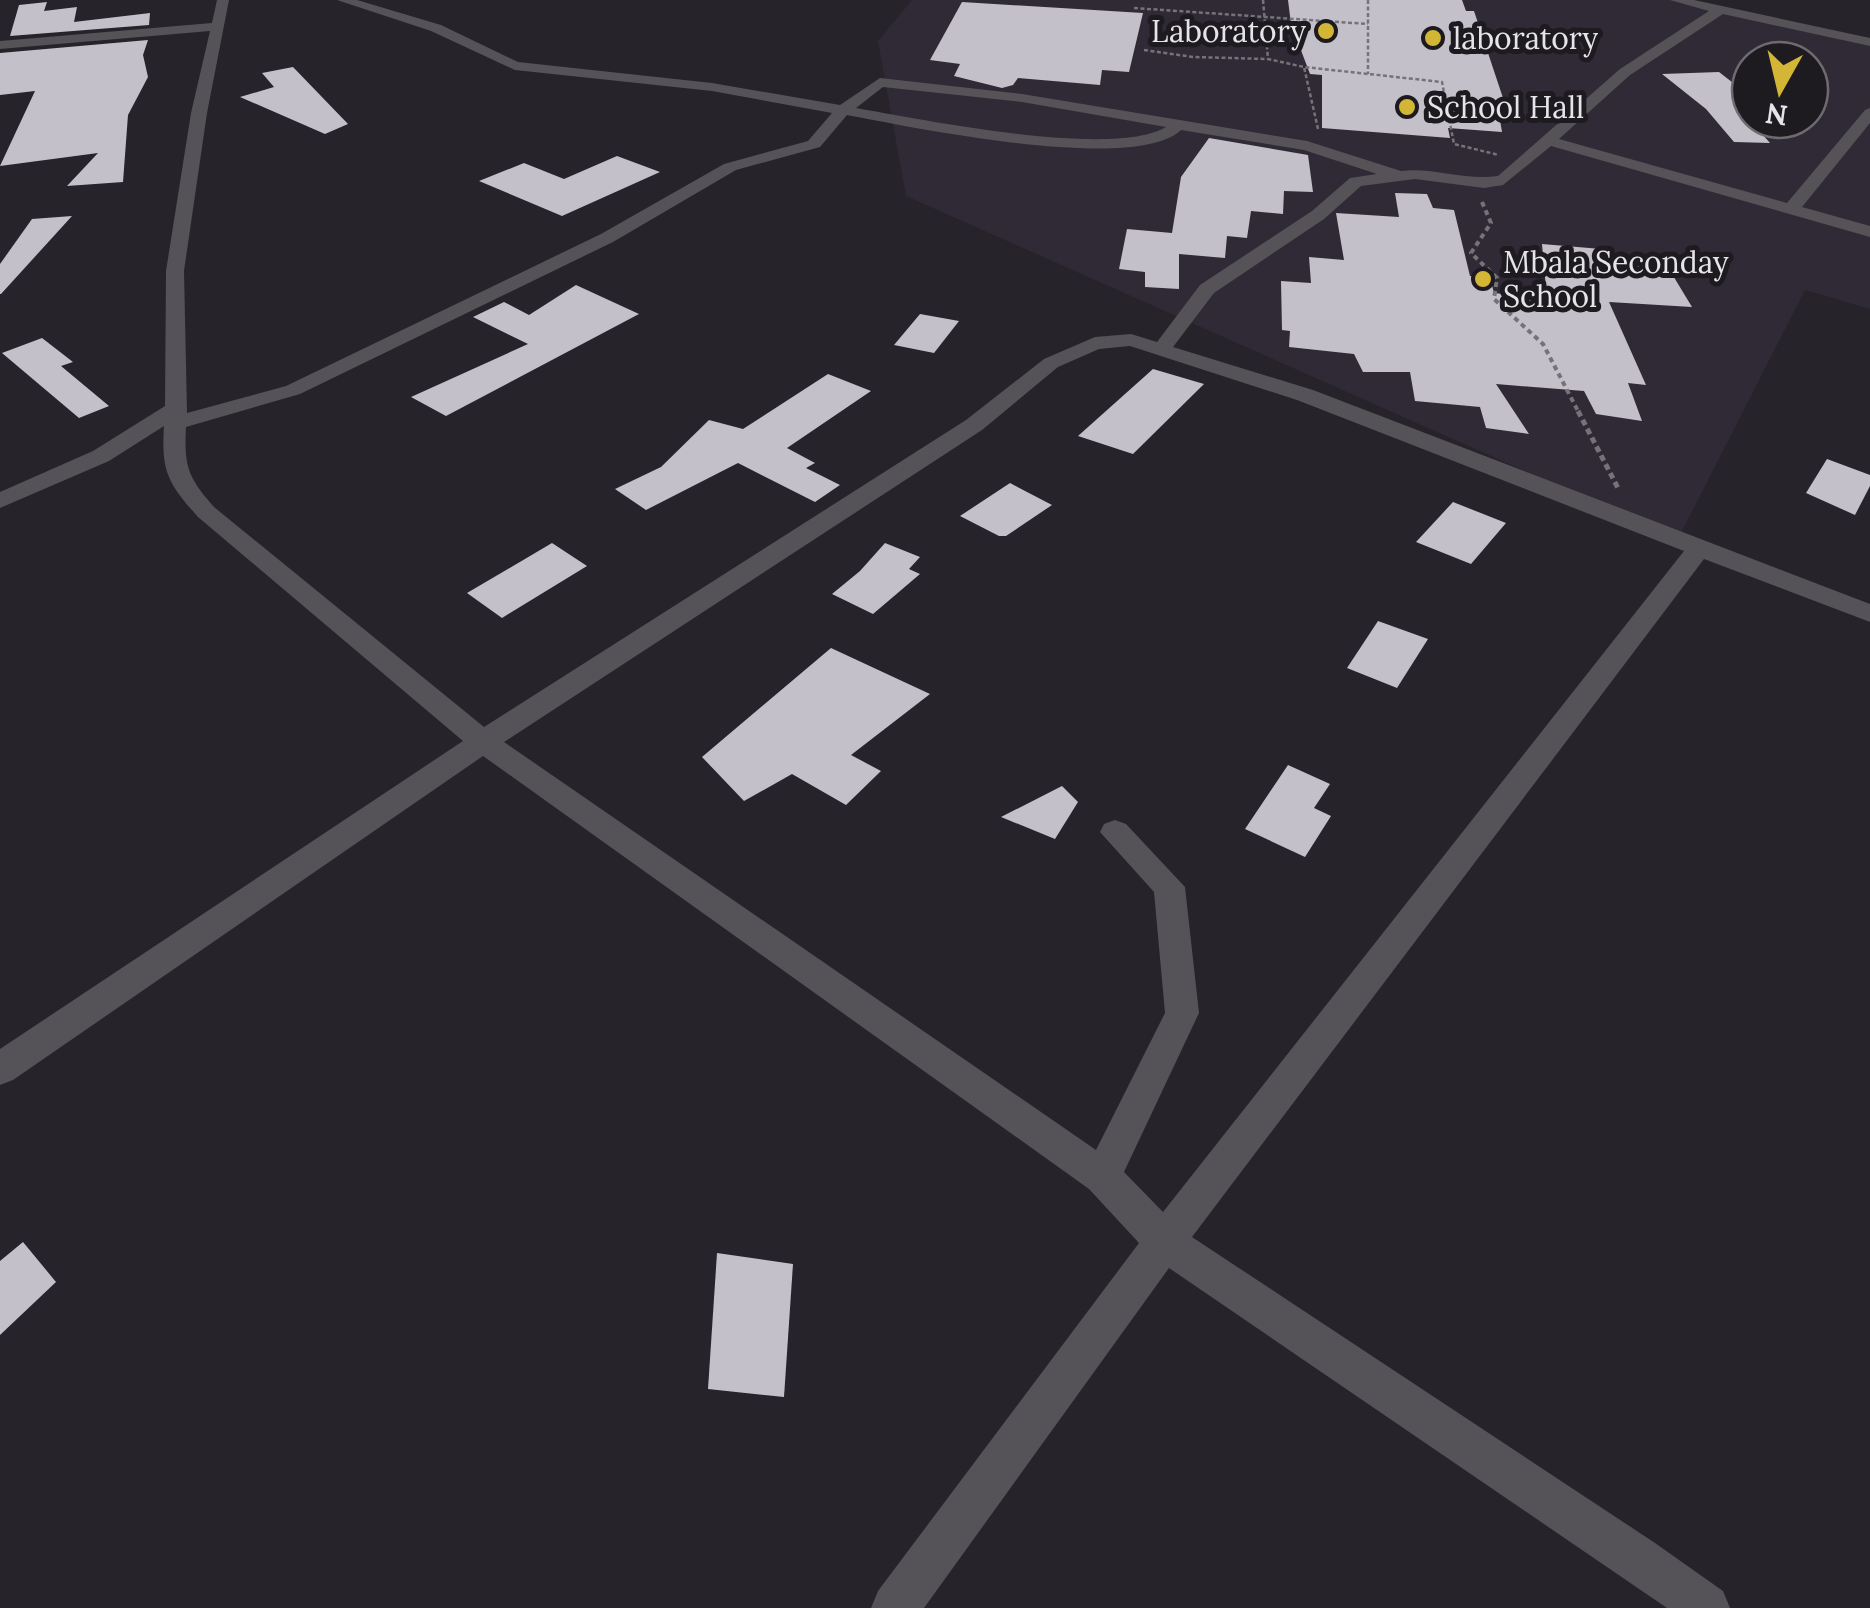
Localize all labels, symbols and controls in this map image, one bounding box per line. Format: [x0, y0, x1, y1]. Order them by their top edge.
place label: Laboratory [1151, 12, 1306, 51]
place label: laboratory [1453, 19, 1598, 58]
marker: Laboratory [1315, 20, 1337, 42]
marker: laboratory [1422, 27, 1444, 49]
north arrow [1730, 40, 1830, 140]
place label: School Hall [1427, 88, 1584, 126]
text: N [1763, 95, 1790, 134]
marker: School Hall [1396, 96, 1418, 118]
place label: Mbala Seconday School [1503, 243, 1729, 315]
marker: Mbala Seconday School [1472, 268, 1494, 290]

